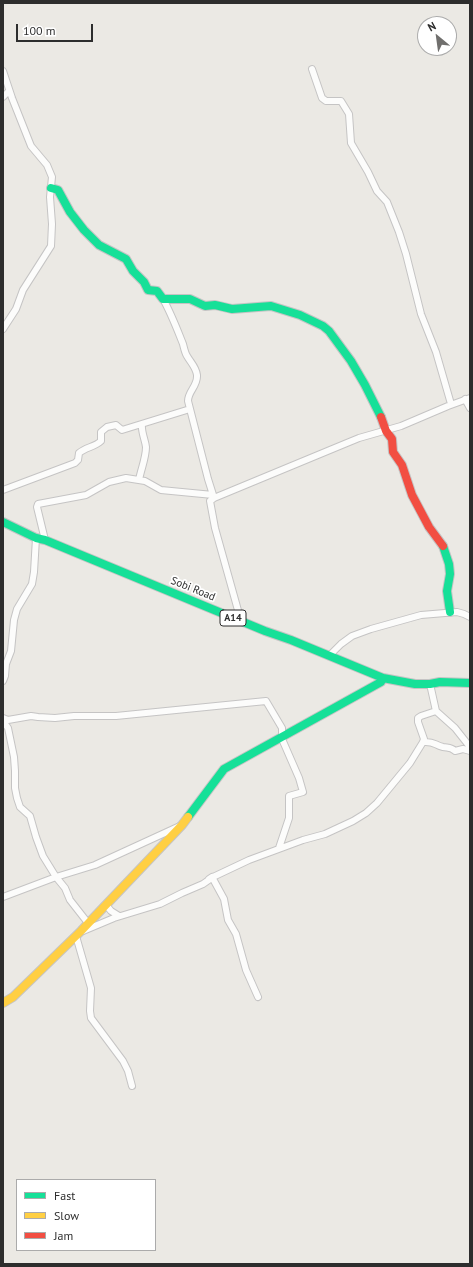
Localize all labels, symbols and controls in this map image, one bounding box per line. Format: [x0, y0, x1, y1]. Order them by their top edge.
scale bar [18, 16, 95, 42]
north arrow [417, 16, 457, 56]
text: N [425, 19, 438, 34]
text: 100 m [23, 23, 56, 38]
street label: Sobi Road [169, 574, 217, 604]
road number: A14 [220, 610, 246, 626]
legend [16, 1179, 156, 1251]
text: Fast [54, 1188, 75, 1203]
text: Slow [54, 1208, 79, 1223]
text: Jam [54, 1228, 73, 1243]

